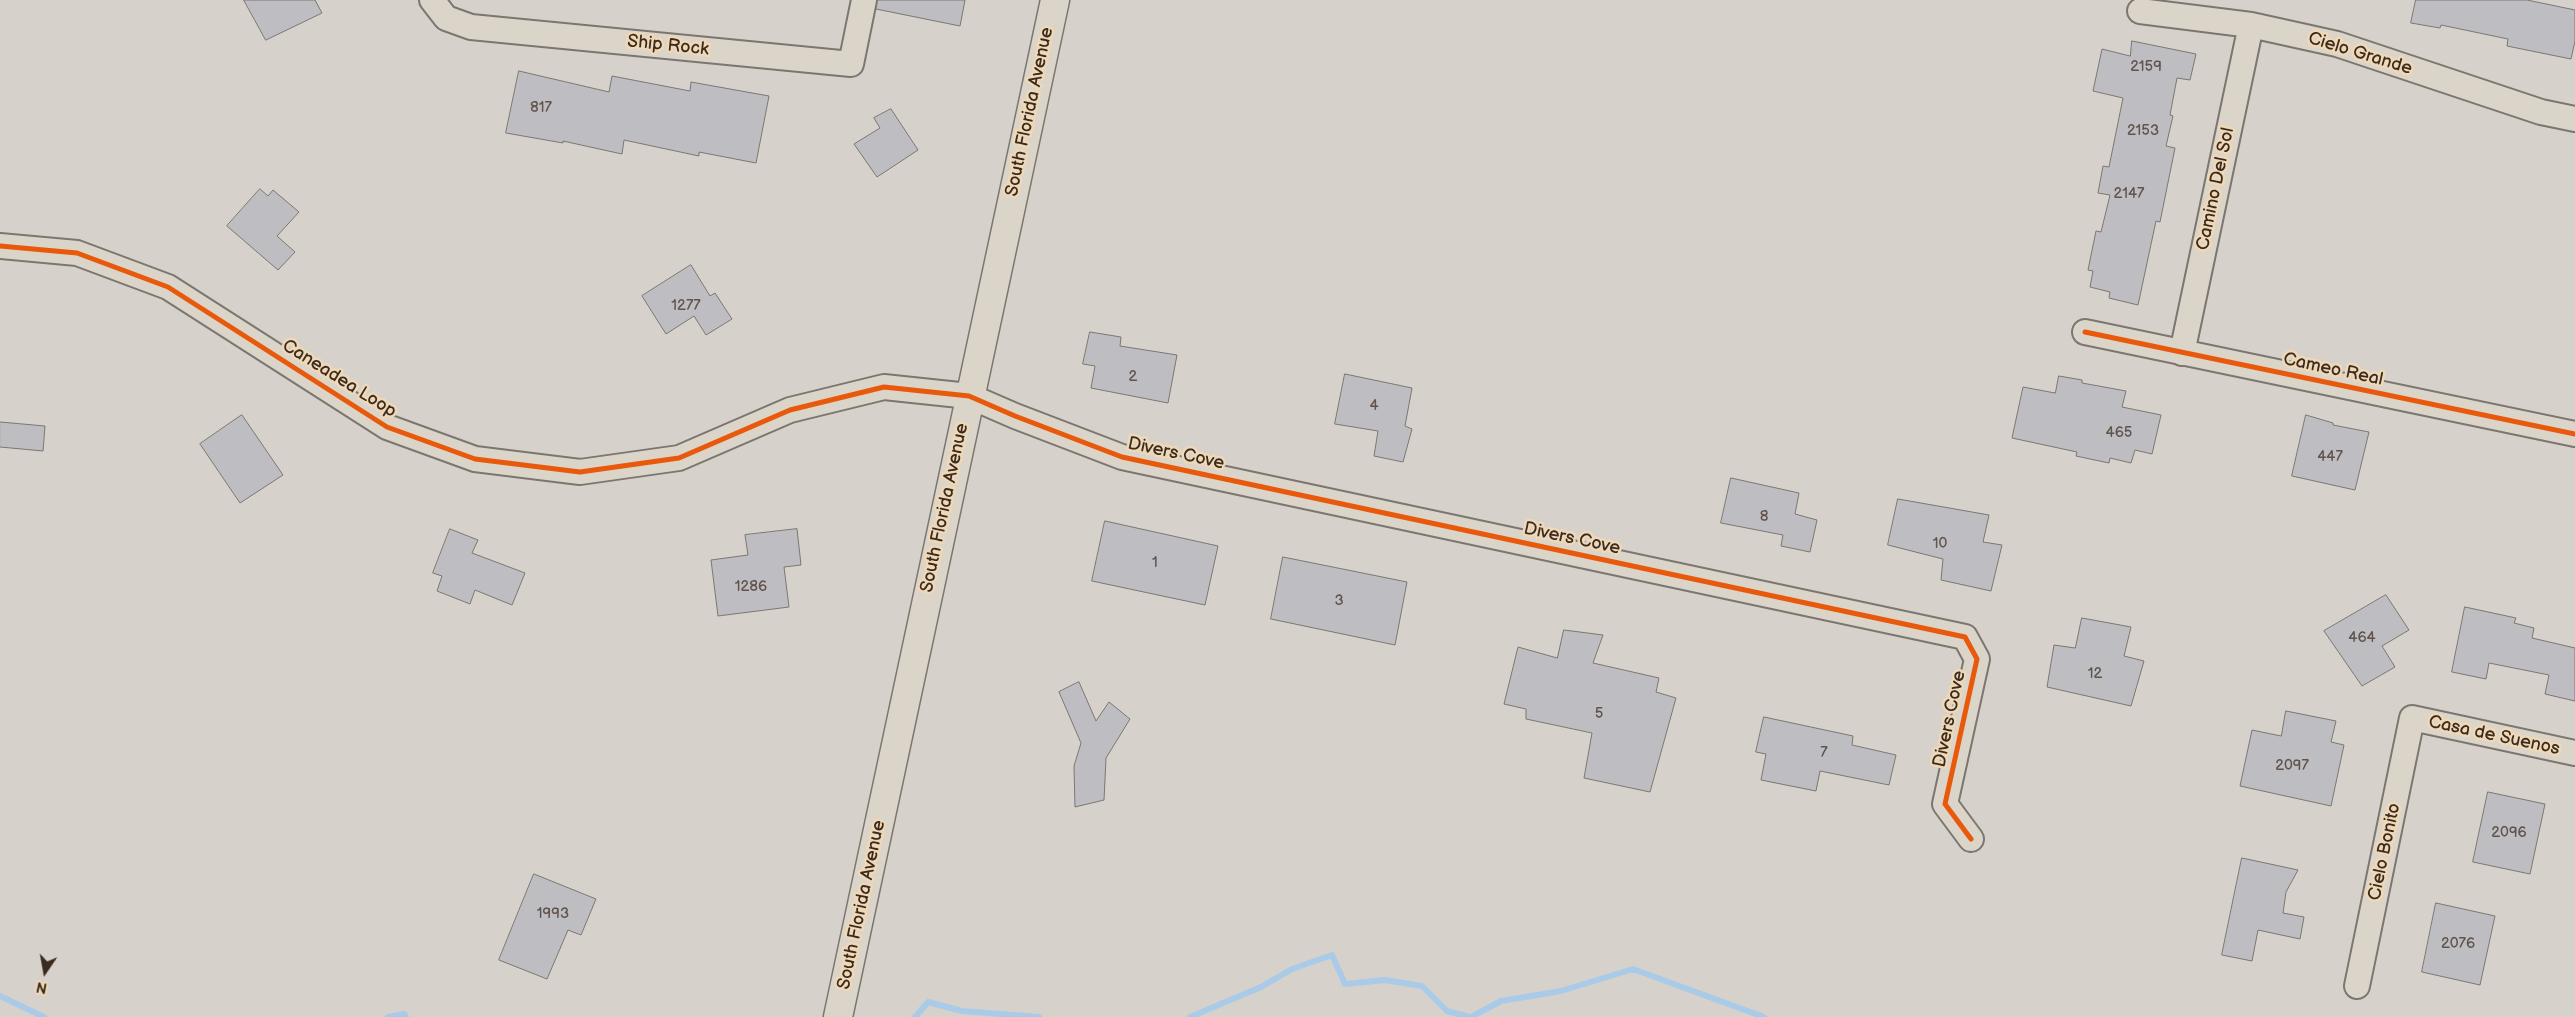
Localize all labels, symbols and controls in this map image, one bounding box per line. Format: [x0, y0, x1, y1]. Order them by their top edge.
street label: South Florida Avenue [1001, 25, 1059, 199]
street label: Cielo Grande [2305, 28, 2415, 80]
street label: Ship Rock [626, 31, 710, 61]
house number: 2159 [2130, 58, 2162, 76]
house number: 817 [530, 99, 552, 117]
house number: 2153 [2127, 122, 2159, 140]
street label: Camino Del Sol [2192, 126, 2240, 252]
house number: 2147 [2114, 185, 2144, 203]
house number: 1277 [671, 297, 701, 315]
street label: Caneadea Loop [278, 335, 400, 423]
street label: Cameo Real [2281, 349, 2385, 391]
house number: 2 [1129, 368, 1137, 386]
house number: 4 [1369, 397, 1379, 415]
street label: South Florida Avenue [916, 421, 974, 595]
house number: 465 [2106, 424, 2132, 442]
street label: Divers Cove [1126, 433, 1226, 475]
house number: 447 [2317, 448, 2343, 466]
house number: 8 [1760, 508, 1768, 526]
street label: Divers Cove [1522, 518, 1622, 560]
house number: 10 [1933, 535, 1947, 553]
house number: 1 [1152, 554, 1158, 572]
house number: 1286 [735, 578, 767, 596]
house number: 3 [1334, 592, 1344, 610]
house number: 464 [2348, 629, 2376, 647]
house number: 12 [2088, 665, 2102, 683]
street label: Divers Cove [1929, 669, 1971, 769]
house number: 5 [1595, 705, 1603, 723]
street label: Casa de Suenos [2426, 712, 2562, 760]
house number: 7 [1820, 744, 1828, 762]
house number: 2097 [2275, 757, 2309, 775]
street label: Cielo Bonito [2364, 801, 2406, 903]
street label: South Florida Avenue [833, 818, 891, 992]
house number: 2096 [2491, 824, 2527, 842]
house number: 1993 [537, 905, 569, 923]
house number: 2076 [2441, 935, 2475, 953]
north arrow [20, 947, 70, 997]
text: N [35, 978, 49, 997]

